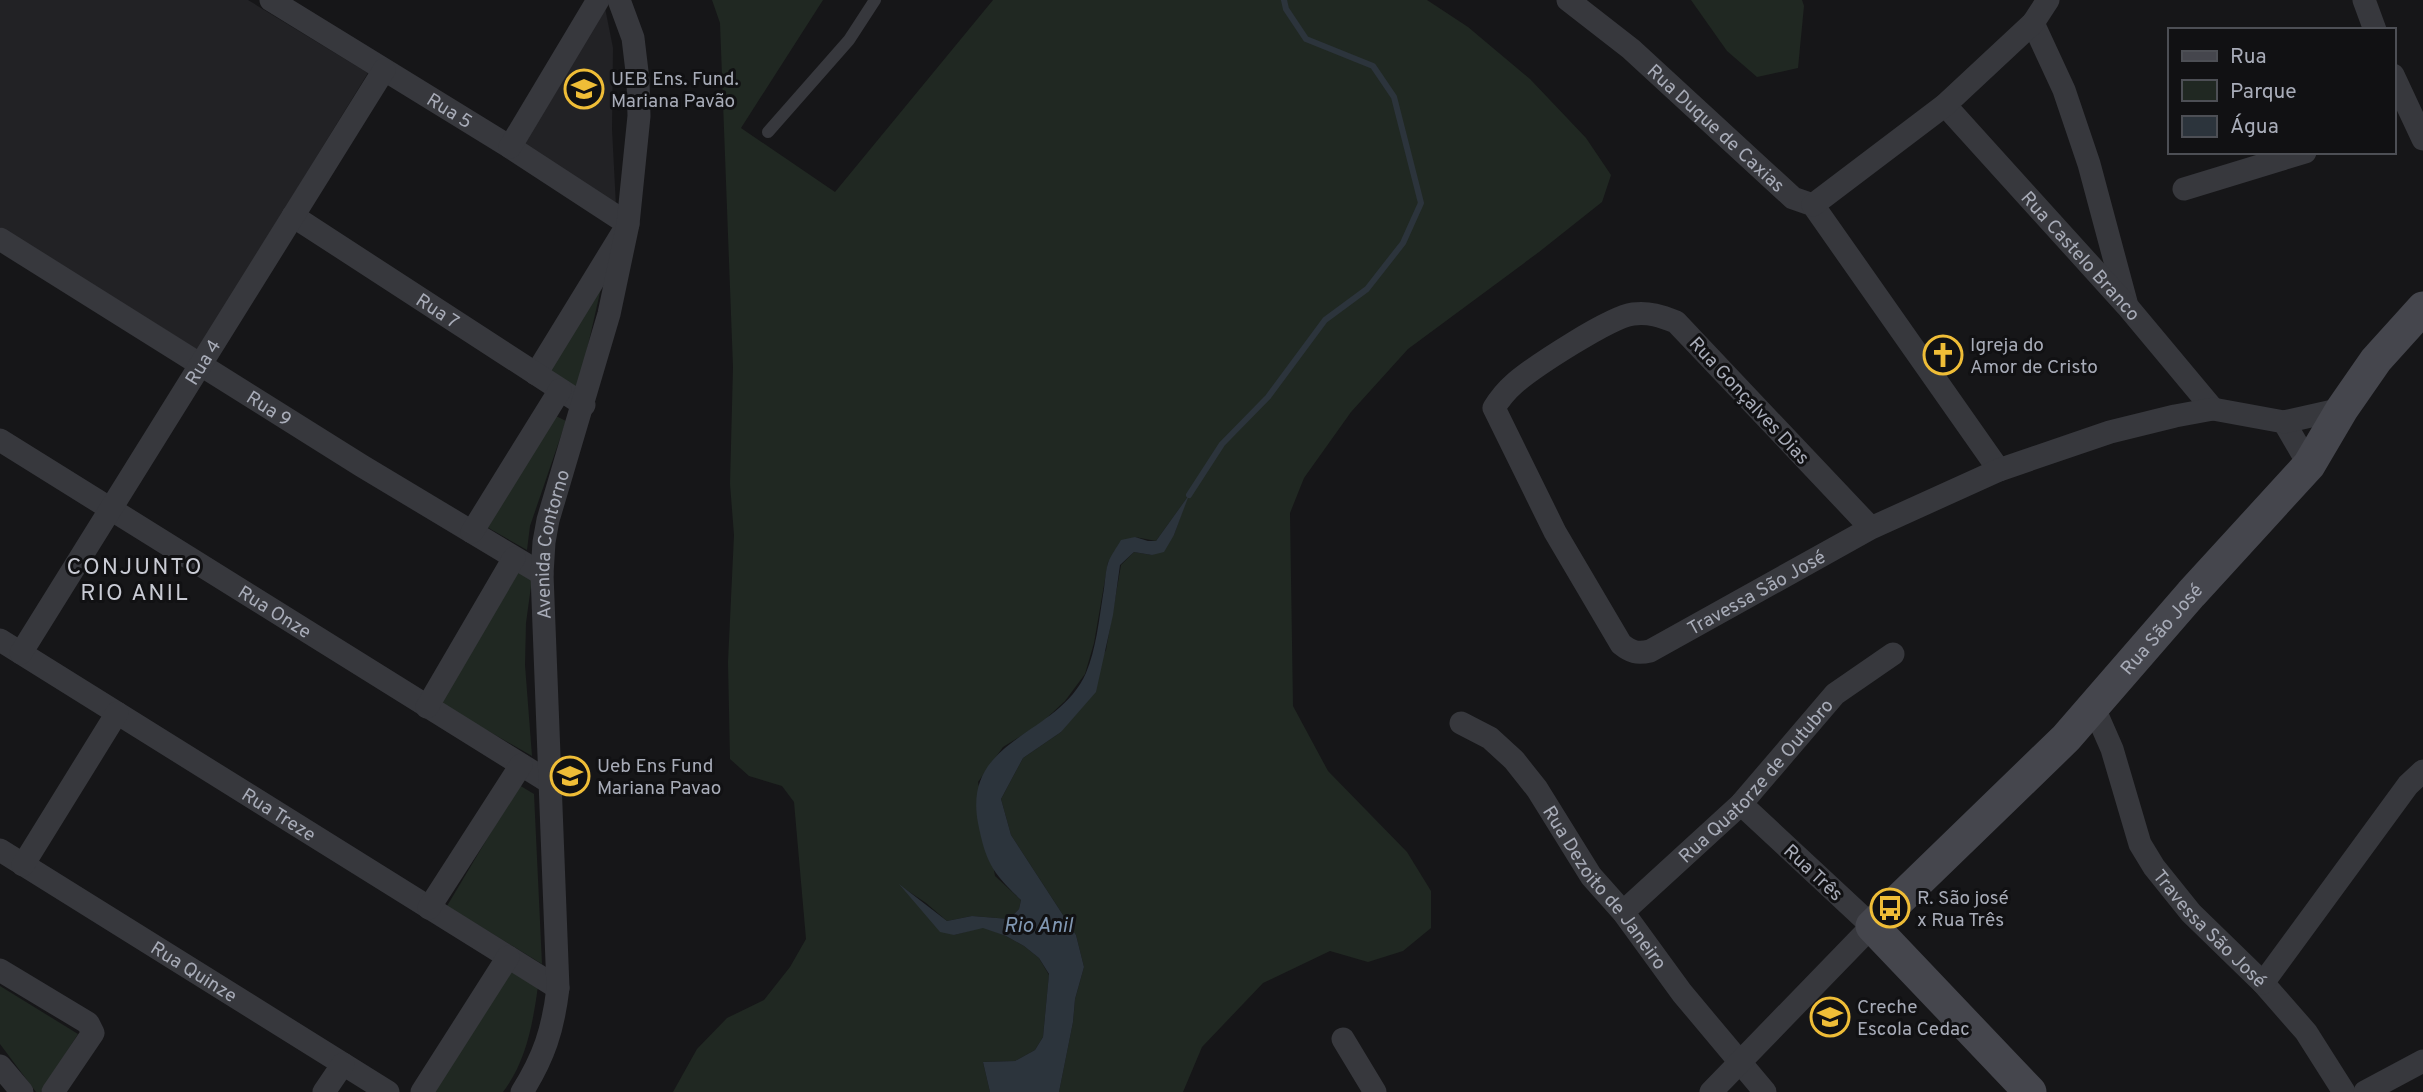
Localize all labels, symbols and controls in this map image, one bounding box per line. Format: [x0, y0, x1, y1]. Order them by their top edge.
legend [2168, 28, 2395, 154]
text: Rua [2230, 44, 2267, 71]
street label: Rua Duque de Caxias [1641, 60, 1789, 198]
school or university icon: UEB Ens. Fund. Mariana Pavão [563, 68, 605, 110]
place label: UEB Ens. Fund. Mariana Pavão [611, 68, 739, 114]
text: Parque [2230, 79, 2297, 106]
street label: Rua 5 [421, 89, 476, 135]
text: Água [2230, 113, 2279, 141]
street label: Rua Castelo Branco [2015, 187, 2145, 327]
street label: Rua 7 [411, 289, 463, 335]
street label: Rua Gonçalves Dias [1683, 332, 1814, 470]
church icon: Igreja do Amor de Cristo [1922, 334, 1964, 376]
place label: Igreja do Amor de Cristo [1970, 334, 2098, 380]
street label: Rua 4 [181, 336, 227, 390]
street label: Rua 9 [241, 386, 295, 433]
street label: Avenida Contorno [532, 467, 576, 620]
street label: Travessa São José [1684, 546, 1830, 642]
district label: CONJUNTO RIO ANIL [67, 554, 203, 609]
street label: Rua São José [2116, 579, 2209, 681]
street label: Rua Onze [233, 581, 315, 645]
street label: Rua Quatorze de Outubro [1674, 695, 1840, 869]
school or university icon: Ueb Ens Fund Mariana Pavao [549, 755, 591, 797]
place label: Ueb Ens Fund Mariana Pavao [597, 755, 721, 801]
street label: Rua Treze [237, 784, 320, 848]
street label: Rua Dezoito de Janeiro [1536, 802, 1671, 975]
street label: Rua Três [1778, 840, 1847, 907]
street label: Travessa São José [2147, 865, 2271, 994]
bus stop icon: R. São josé x Rua Três [1869, 887, 1911, 929]
place label: R. São josé x Rua Três [1917, 887, 2009, 933]
water label: Rio Anil [1003, 913, 1074, 940]
street label: Rua Quinze [146, 937, 241, 1009]
school or university icon: Creche Escola Cedac [1809, 996, 1851, 1038]
place label: Creche Escola Cedac [1857, 996, 1970, 1042]

